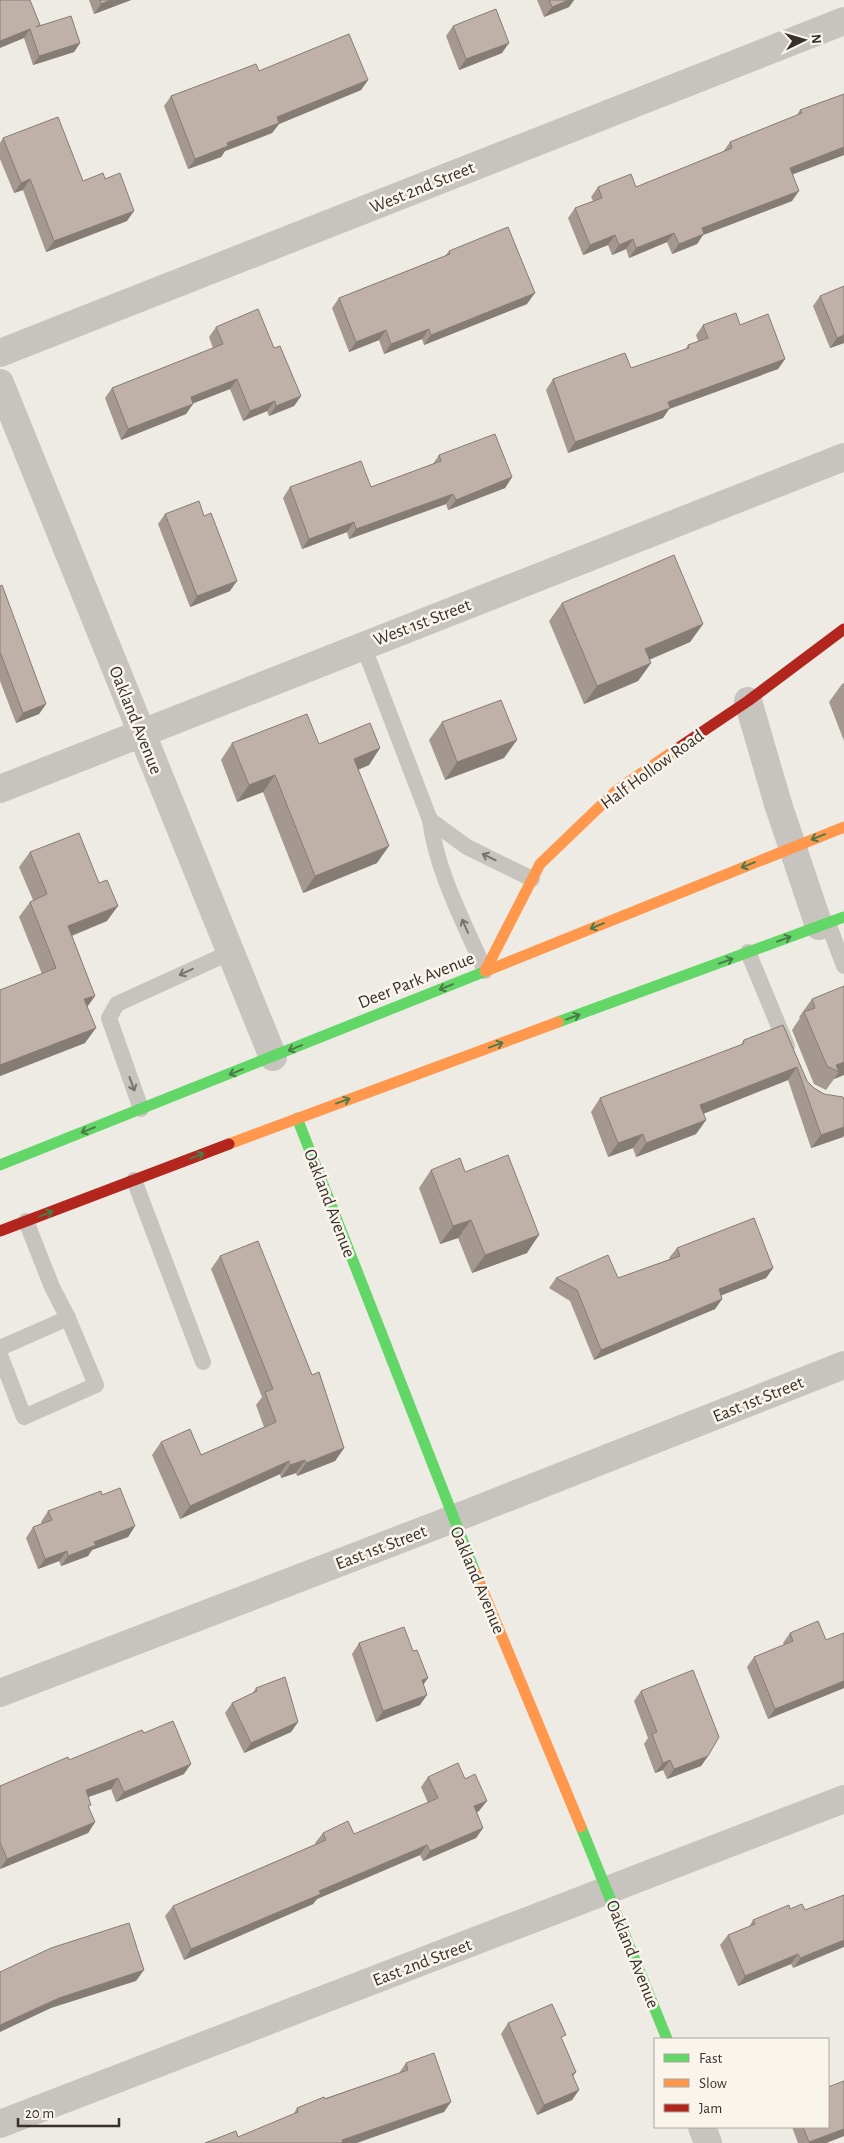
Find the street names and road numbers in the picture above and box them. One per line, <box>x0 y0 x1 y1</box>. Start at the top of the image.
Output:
street label: West 2nd Street <box>367 159 477 217</box>
street label: West 1st Street <box>371 596 474 650</box>
street label: Oakland Avenue <box>105 664 165 777</box>
street label: Half Hollow Road <box>598 727 707 813</box>
street label: Deer Park Avenue <box>356 949 477 1012</box>
street label: Oakland Avenue <box>300 1147 358 1260</box>
street label: East 1st Street <box>711 1374 806 1426</box>
street label: East 1st Street <box>333 1522 430 1574</box>
street label: Oakland Avenue <box>446 1524 508 1637</box>
street label: Oakland Avenue <box>602 1898 662 2011</box>
street label: East 2nd Street <box>371 1936 474 1990</box>

